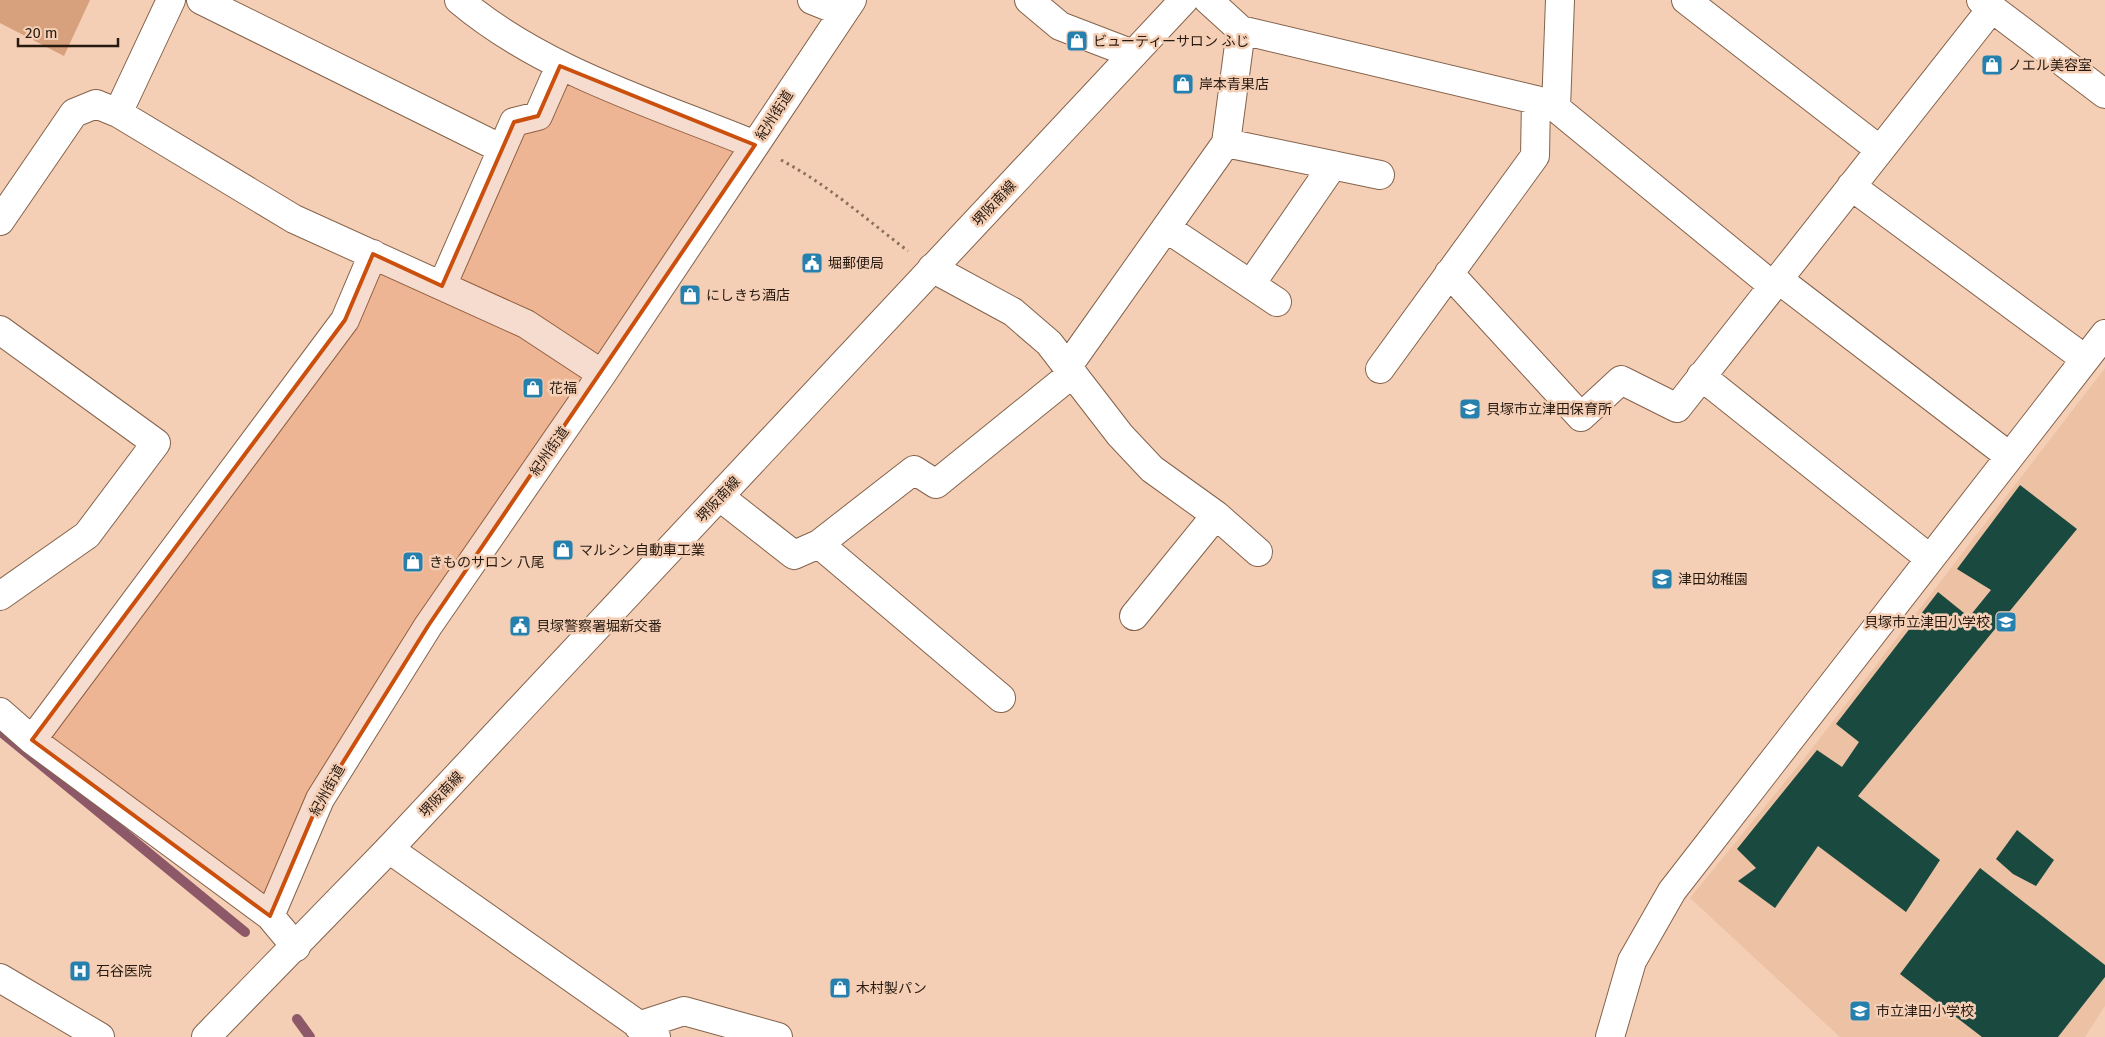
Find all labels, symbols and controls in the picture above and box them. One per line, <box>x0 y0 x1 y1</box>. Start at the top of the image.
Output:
scale bar <box>18 15 118 47</box>
text: 20 m <box>25 24 58 42</box>
shop icon: ビューティーサロン ふじ <box>1065 29 1089 53</box>
place label: ビューティーサロン ふじ <box>1093 33 1250 50</box>
shop icon: ノエル美容室 <box>1980 53 2004 77</box>
place label: ノエル美容室 <box>2008 57 2092 74</box>
shop icon: 岸本青果店 <box>1171 72 1195 96</box>
place label: 岸本青果店 <box>1199 76 1269 93</box>
street label: 紀州街道 <box>752 87 797 143</box>
street label: 堺阪南線 <box>969 177 1020 230</box>
public building icon: 堀郵便局 <box>800 251 824 275</box>
place label: 堀郵便局 <box>828 255 884 272</box>
shop icon: にしきち酒店 <box>678 283 702 307</box>
place label: にしきち酒店 <box>706 287 790 304</box>
shop icon: 花福 <box>521 376 545 400</box>
place label: 花福 <box>549 380 577 397</box>
school or university icon: 貝塚市立津田保育所 <box>1458 397 1482 421</box>
place label: 貝塚市立津田保育所 <box>1486 401 1612 418</box>
street label: 紀州街道 <box>526 423 572 479</box>
street label: 堺阪南線 <box>693 473 744 526</box>
shop icon: マルシン自動車工業 <box>551 538 575 562</box>
place label: マルシン自動車工業 <box>579 542 705 559</box>
shop icon: きものサロン 八尾 <box>401 550 425 574</box>
place label: きものサロン 八尾 <box>429 554 545 571</box>
school or university icon: 津田幼稚園 <box>1650 567 1674 591</box>
place label: 津田幼稚園 <box>1678 571 1748 588</box>
school or university icon: 貝塚市立津田小学校 <box>1994 610 2018 634</box>
public building icon: 貝塚警察署堀新交番 <box>508 614 532 638</box>
place label: 貝塚市立津田小学校 <box>1864 614 1990 631</box>
place label: 貝塚警察署堀新交番 <box>536 618 662 635</box>
street label: 紀州街道 <box>306 762 348 819</box>
street label: 堺阪南線 <box>416 768 467 821</box>
hospital icon: 石谷医院 <box>68 959 92 983</box>
place label: 石谷医院 <box>96 963 152 980</box>
shop icon: 木村製パン <box>828 976 852 1000</box>
place label: 木村製パン <box>856 980 927 997</box>
school or university icon: 市立津田小学校 <box>1848 999 1872 1023</box>
place label: 市立津田小学校 <box>1876 1003 1974 1020</box>

